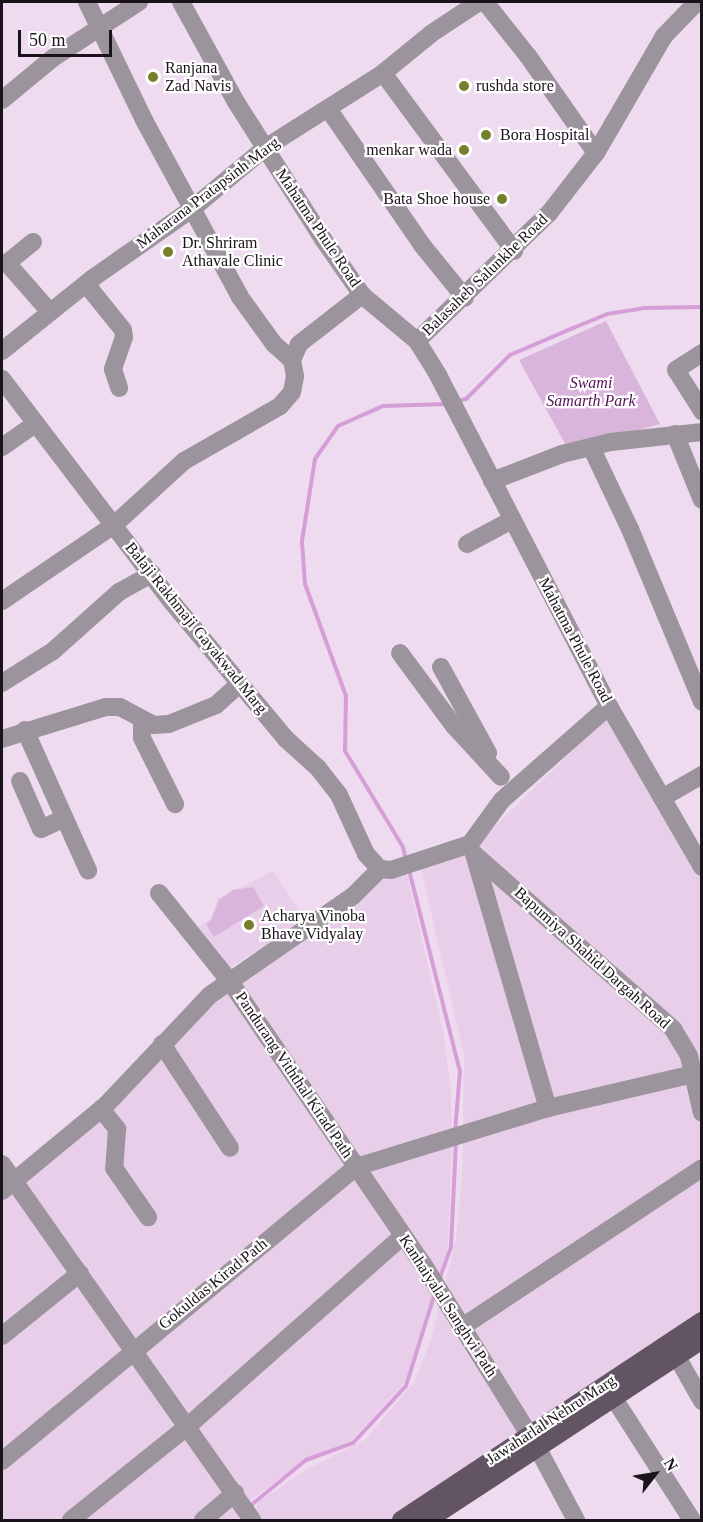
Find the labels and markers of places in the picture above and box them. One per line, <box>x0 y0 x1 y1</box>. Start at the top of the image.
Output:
place label: Ranjana Zad Navis <box>165 58 231 96</box>
marker: Ranjana Zad Navis <box>146 70 160 84</box>
place label: rushda store <box>476 76 554 96</box>
marker: rushda store <box>457 79 471 93</box>
place label: Bora Hospital <box>500 125 589 145</box>
marker: Bora Hospital <box>477 126 495 144</box>
place label: menkar wada <box>366 140 452 160</box>
marker: menkar wada <box>457 143 471 157</box>
place label: Bata Shoe house <box>383 189 490 209</box>
marker: Bata Shoe house <box>495 192 509 206</box>
place label: Dr. Shriram Athavale Clinic <box>182 233 283 271</box>
marker: Dr. Shriram Athavale Clinic <box>159 243 177 261</box>
place label: Acharya Vinoba Bhave Vidyalay <box>261 906 365 944</box>
marker: Acharya Vinoba Bhave Vidyalay <box>242 918 256 932</box>

